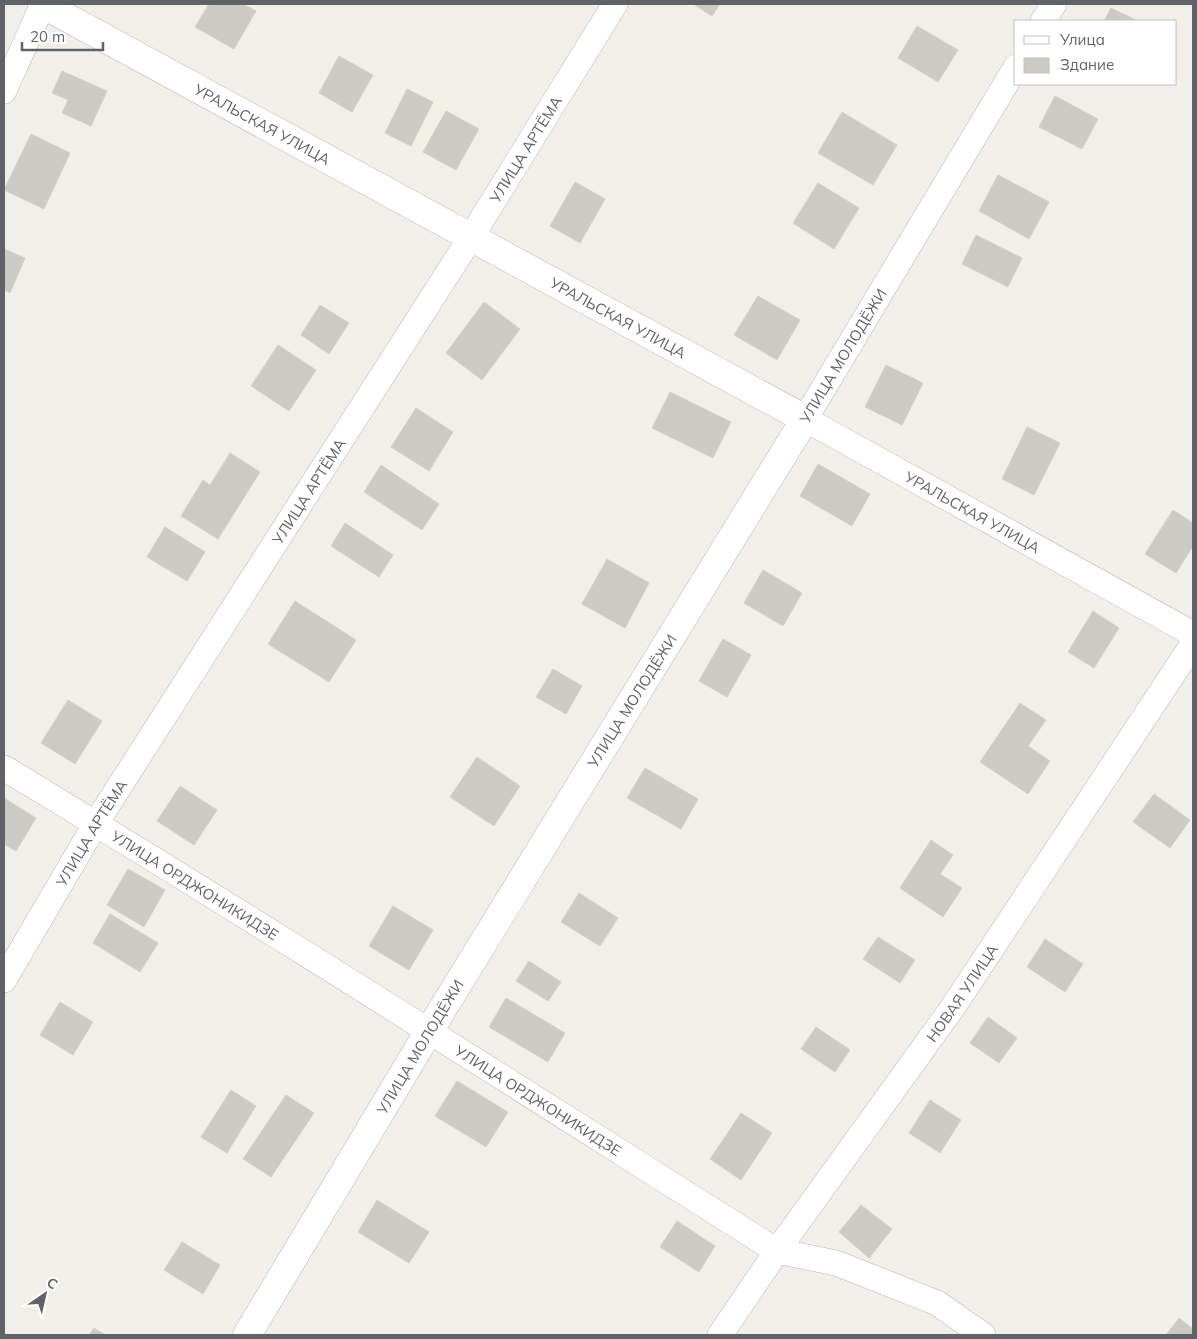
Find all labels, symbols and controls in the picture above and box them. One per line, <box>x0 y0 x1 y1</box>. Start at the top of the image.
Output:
scale bar <box>22 20 104 52</box>
legend <box>1014 20 1177 85</box>
text: 20 m <box>30 27 65 46</box>
text: Улица <box>1059 30 1105 49</box>
text: Здание <box>1060 55 1114 74</box>
street label: УРАЛЬСКАЯ УЛИЦА <box>190 79 334 169</box>
street label: УЛИЦА АРТЁМА <box>485 92 565 207</box>
street label: УРАЛЬСКАЯ УЛИЦА <box>546 272 690 362</box>
street label: УЛИЦА МОЛОДЁЖИ <box>795 285 891 428</box>
street label: УЛИЦА АРТЁМА <box>267 435 349 548</box>
street label: УРАЛЬСКАЯ УЛИЦА <box>901 466 1044 557</box>
street label: УЛИЦА МОЛОДЁЖИ <box>583 631 681 772</box>
street label: УЛИЦА АРТЁМА <box>51 776 131 891</box>
street label: УЛИЦА ОРДЖОНИКИДЗЕ <box>107 826 282 944</box>
street label: НОВАЯ УЛИЦА <box>922 940 1002 1045</box>
street label: УЛИЦА МОЛОДЁЖИ <box>372 976 468 1119</box>
street label: УЛИЦА ОРДЖОНИКИДЗЕ <box>451 1040 625 1160</box>
north arrow <box>20 1269 70 1319</box>
text: С <box>43 1273 61 1293</box>

